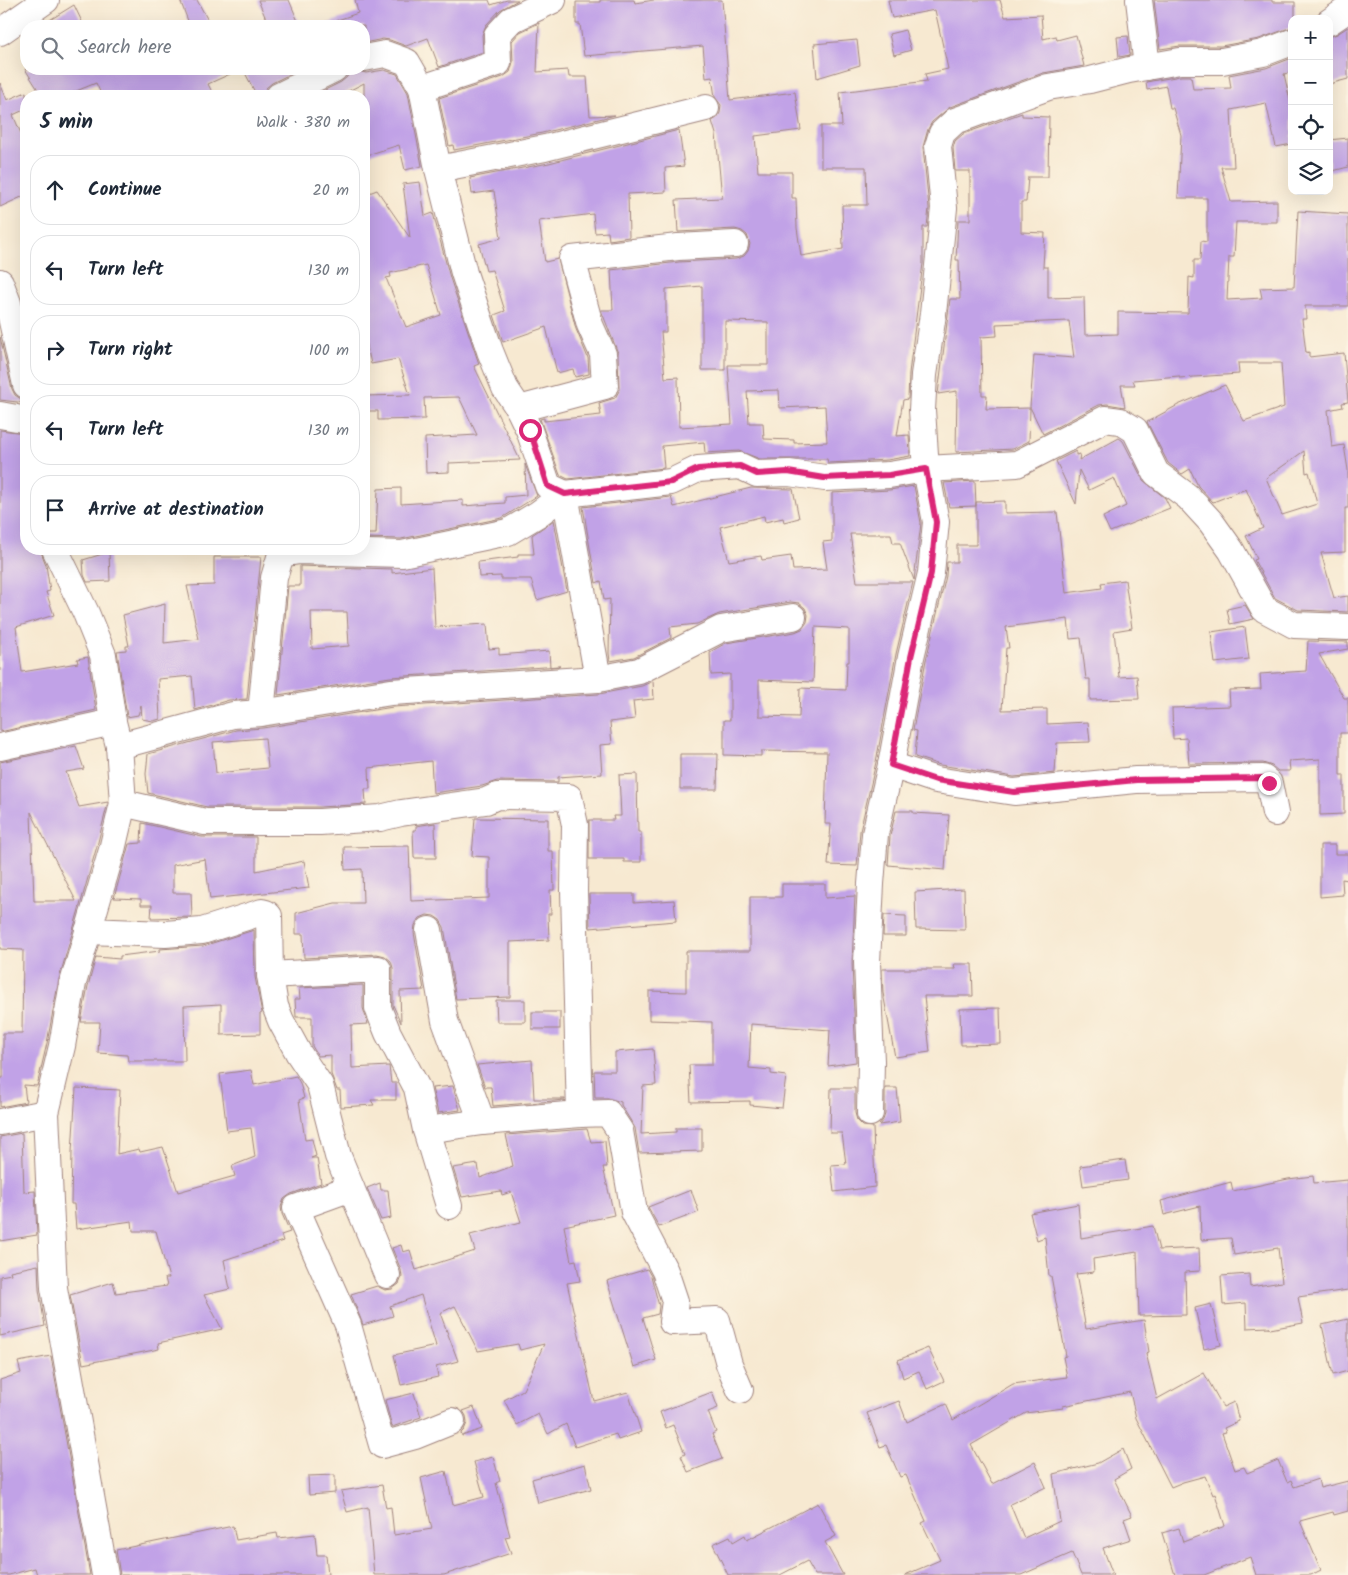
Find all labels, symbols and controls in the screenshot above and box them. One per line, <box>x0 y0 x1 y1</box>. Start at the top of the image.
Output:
map controls <box>1288 15 1333 195</box>
button: + <box>1288 15 1333 60</box>
search box <box>20 20 370 75</box>
text: Search here <box>78 33 172 63</box>
icon: search <box>38 34 66 62</box>
button: − <box>1288 60 1333 105</box>
button: locate <box>1288 105 1333 150</box>
text: 5 min <box>40 106 93 139</box>
text: Walk · 380 m <box>256 110 350 135</box>
button: layers <box>1288 150 1333 195</box>
text: Continue <box>88 175 161 205</box>
icon: ahead <box>41 176 69 204</box>
text: 20 m <box>313 178 349 203</box>
text: Turn left <box>88 255 163 285</box>
icon: left <box>41 256 69 284</box>
text: 130 m <box>308 258 349 283</box>
text: Turn right <box>88 335 173 365</box>
icon: right <box>41 336 69 364</box>
text: 100 m <box>309 338 349 363</box>
text: Turn left <box>88 415 163 445</box>
icon: left <box>41 416 69 444</box>
text: 130 m <box>308 418 349 443</box>
route start <box>519 419 542 442</box>
text: Arrive at destination <box>88 495 264 525</box>
icon: arrive <box>41 496 69 524</box>
route end <box>1258 772 1281 795</box>

